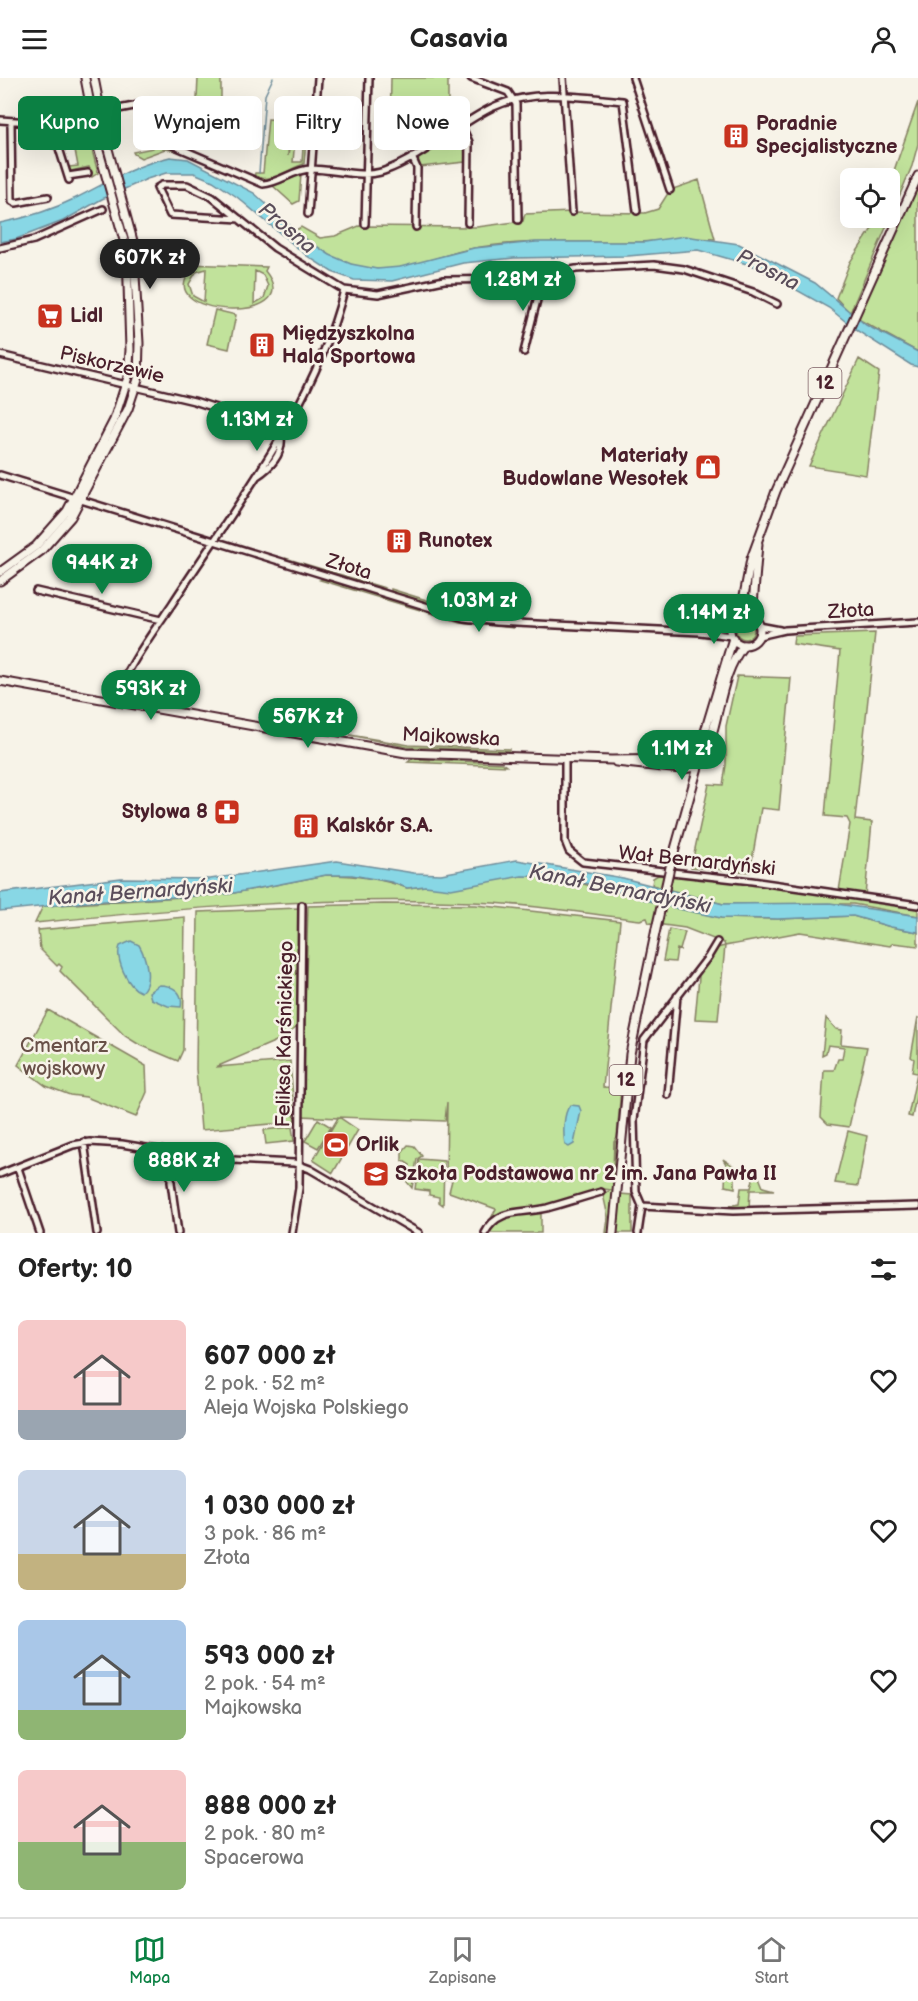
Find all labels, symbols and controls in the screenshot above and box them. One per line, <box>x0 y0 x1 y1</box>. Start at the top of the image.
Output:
icon: menu <box>18 23 51 56</box>
text: Casavia <box>410 23 508 55</box>
icon: person <box>867 23 900 56</box>
chip: Kupno <box>18 96 121 150</box>
chip: Wynajem <box>133 96 262 150</box>
chip: Filtry <box>274 96 362 150</box>
chip: Nowe <box>374 96 470 150</box>
place label: Poradnie Specjalistyczne <box>756 112 898 159</box>
building icon: Poradnie Specjalistyczne <box>721 121 751 151</box>
map controls <box>840 168 900 228</box>
button: locate <box>840 168 900 228</box>
water label: Prosna <box>253 197 321 259</box>
pin: 607K zł <box>95 239 205 290</box>
water label: Prosna <box>732 244 804 296</box>
text: 607K zł <box>114 246 186 270</box>
pin: 1.28M zł <box>461 261 585 312</box>
text: 1.28M zł <box>485 268 561 292</box>
supermarket icon: Lidl <box>35 301 65 331</box>
place label: Lidl <box>70 304 103 328</box>
place label: Międzyszkolna Hala Sportowa <box>282 322 416 369</box>
building icon: Międzyszkolna Hala Sportowa <box>247 330 277 360</box>
street label: Piskorzewie <box>57 341 167 389</box>
road number: 12 <box>808 368 842 398</box>
pin: 1.13M zł <box>195 401 319 452</box>
text: 1.13M zł <box>220 408 294 432</box>
place label: Materiały Budowlane Wesołek <box>502 444 689 491</box>
shop icon: Materiały Budowlane Wesołek <box>693 452 723 482</box>
building icon: Runotex <box>384 526 414 556</box>
place label: Runotex <box>418 529 492 553</box>
pin: 944K zł <box>47 544 157 595</box>
street label: Złota <box>322 548 375 585</box>
text: 944K zł <box>66 551 138 575</box>
pin: 1.03M zł <box>417 582 541 633</box>
text: 1.03M zł <box>440 589 518 613</box>
pin: 1.14M zł <box>652 594 776 645</box>
street label: Złota <box>826 598 875 624</box>
text: 1.14M zł <box>677 601 751 625</box>
pin: 593K zł <box>96 670 206 721</box>
text: 593K zł <box>115 677 187 701</box>
pin: 567K zł <box>253 698 363 749</box>
text: 567K zł <box>272 705 344 729</box>
street label: Majkowska <box>401 722 501 752</box>
pin: 1.1M zł <box>627 730 737 781</box>
text: 1.1M zł <box>651 737 713 761</box>
pharmacy icon: Stylowa 8 <box>212 797 242 827</box>
place label: Stylowa 8 <box>122 800 208 824</box>
building icon: Kalskór S.A. <box>291 811 321 841</box>
place label: Kalskór S.A. <box>326 814 433 838</box>
street label: Wał Bernardyński <box>617 841 777 881</box>
water label: Kanał Bernardyński <box>527 859 715 919</box>
water label: Kanał Bernardyński <box>47 873 235 911</box>
street label: Feliksa Karśnickiego <box>271 940 299 1128</box>
park label: Cmentarz wojskowy <box>20 1034 108 1081</box>
road number: 12 <box>610 1065 642 1095</box>
sports icon: Orlik <box>321 1130 351 1160</box>
place label: Orlik <box>356 1133 400 1157</box>
pin: 888K zł <box>129 1142 239 1193</box>
text: 888K zł <box>148 1149 220 1173</box>
school or university icon: Szkoła Podstawowa nr 2 im. Jana Pawła II <box>361 1159 391 1189</box>
place label: Szkoła Podstawowa nr 2 im. Jana Pawła II <box>395 1162 777 1186</box>
icon: filters <box>867 1253 900 1286</box>
text: Oferty: 10 <box>18 1254 133 1285</box>
text: 607 000 zł <box>204 1341 336 1372</box>
icon: home <box>66 1344 138 1416</box>
icon: heart <box>867 1364 900 1397</box>
text: 2 pok. · 52 m² <box>204 1372 325 1396</box>
text: Aleja Wojska Polskiego <box>204 1396 409 1420</box>
text: 1 030 000 zł <box>204 1491 355 1522</box>
icon: home <box>66 1494 138 1566</box>
icon: heart <box>867 1514 900 1547</box>
text: 3 pok. · 86 m² <box>204 1522 326 1546</box>
text: Złota <box>204 1546 250 1570</box>
text: 593 000 zł <box>204 1641 335 1672</box>
icon: home <box>66 1644 138 1716</box>
icon: heart <box>867 1664 900 1697</box>
text: 2 pok. · 54 m² <box>204 1672 326 1696</box>
text: Majkowska <box>204 1696 302 1720</box>
text: 888 000 zł <box>204 1791 336 1822</box>
icon: home <box>66 1794 138 1866</box>
icon: heart <box>867 1814 900 1847</box>
text: 2 pok. · 80 m² <box>204 1822 325 1846</box>
text: Spacerowa <box>204 1846 304 1870</box>
tab: Mapa <box>129 1933 170 1988</box>
tab: Zapisane <box>429 1933 496 1988</box>
tab: Start <box>755 1933 789 1988</box>

